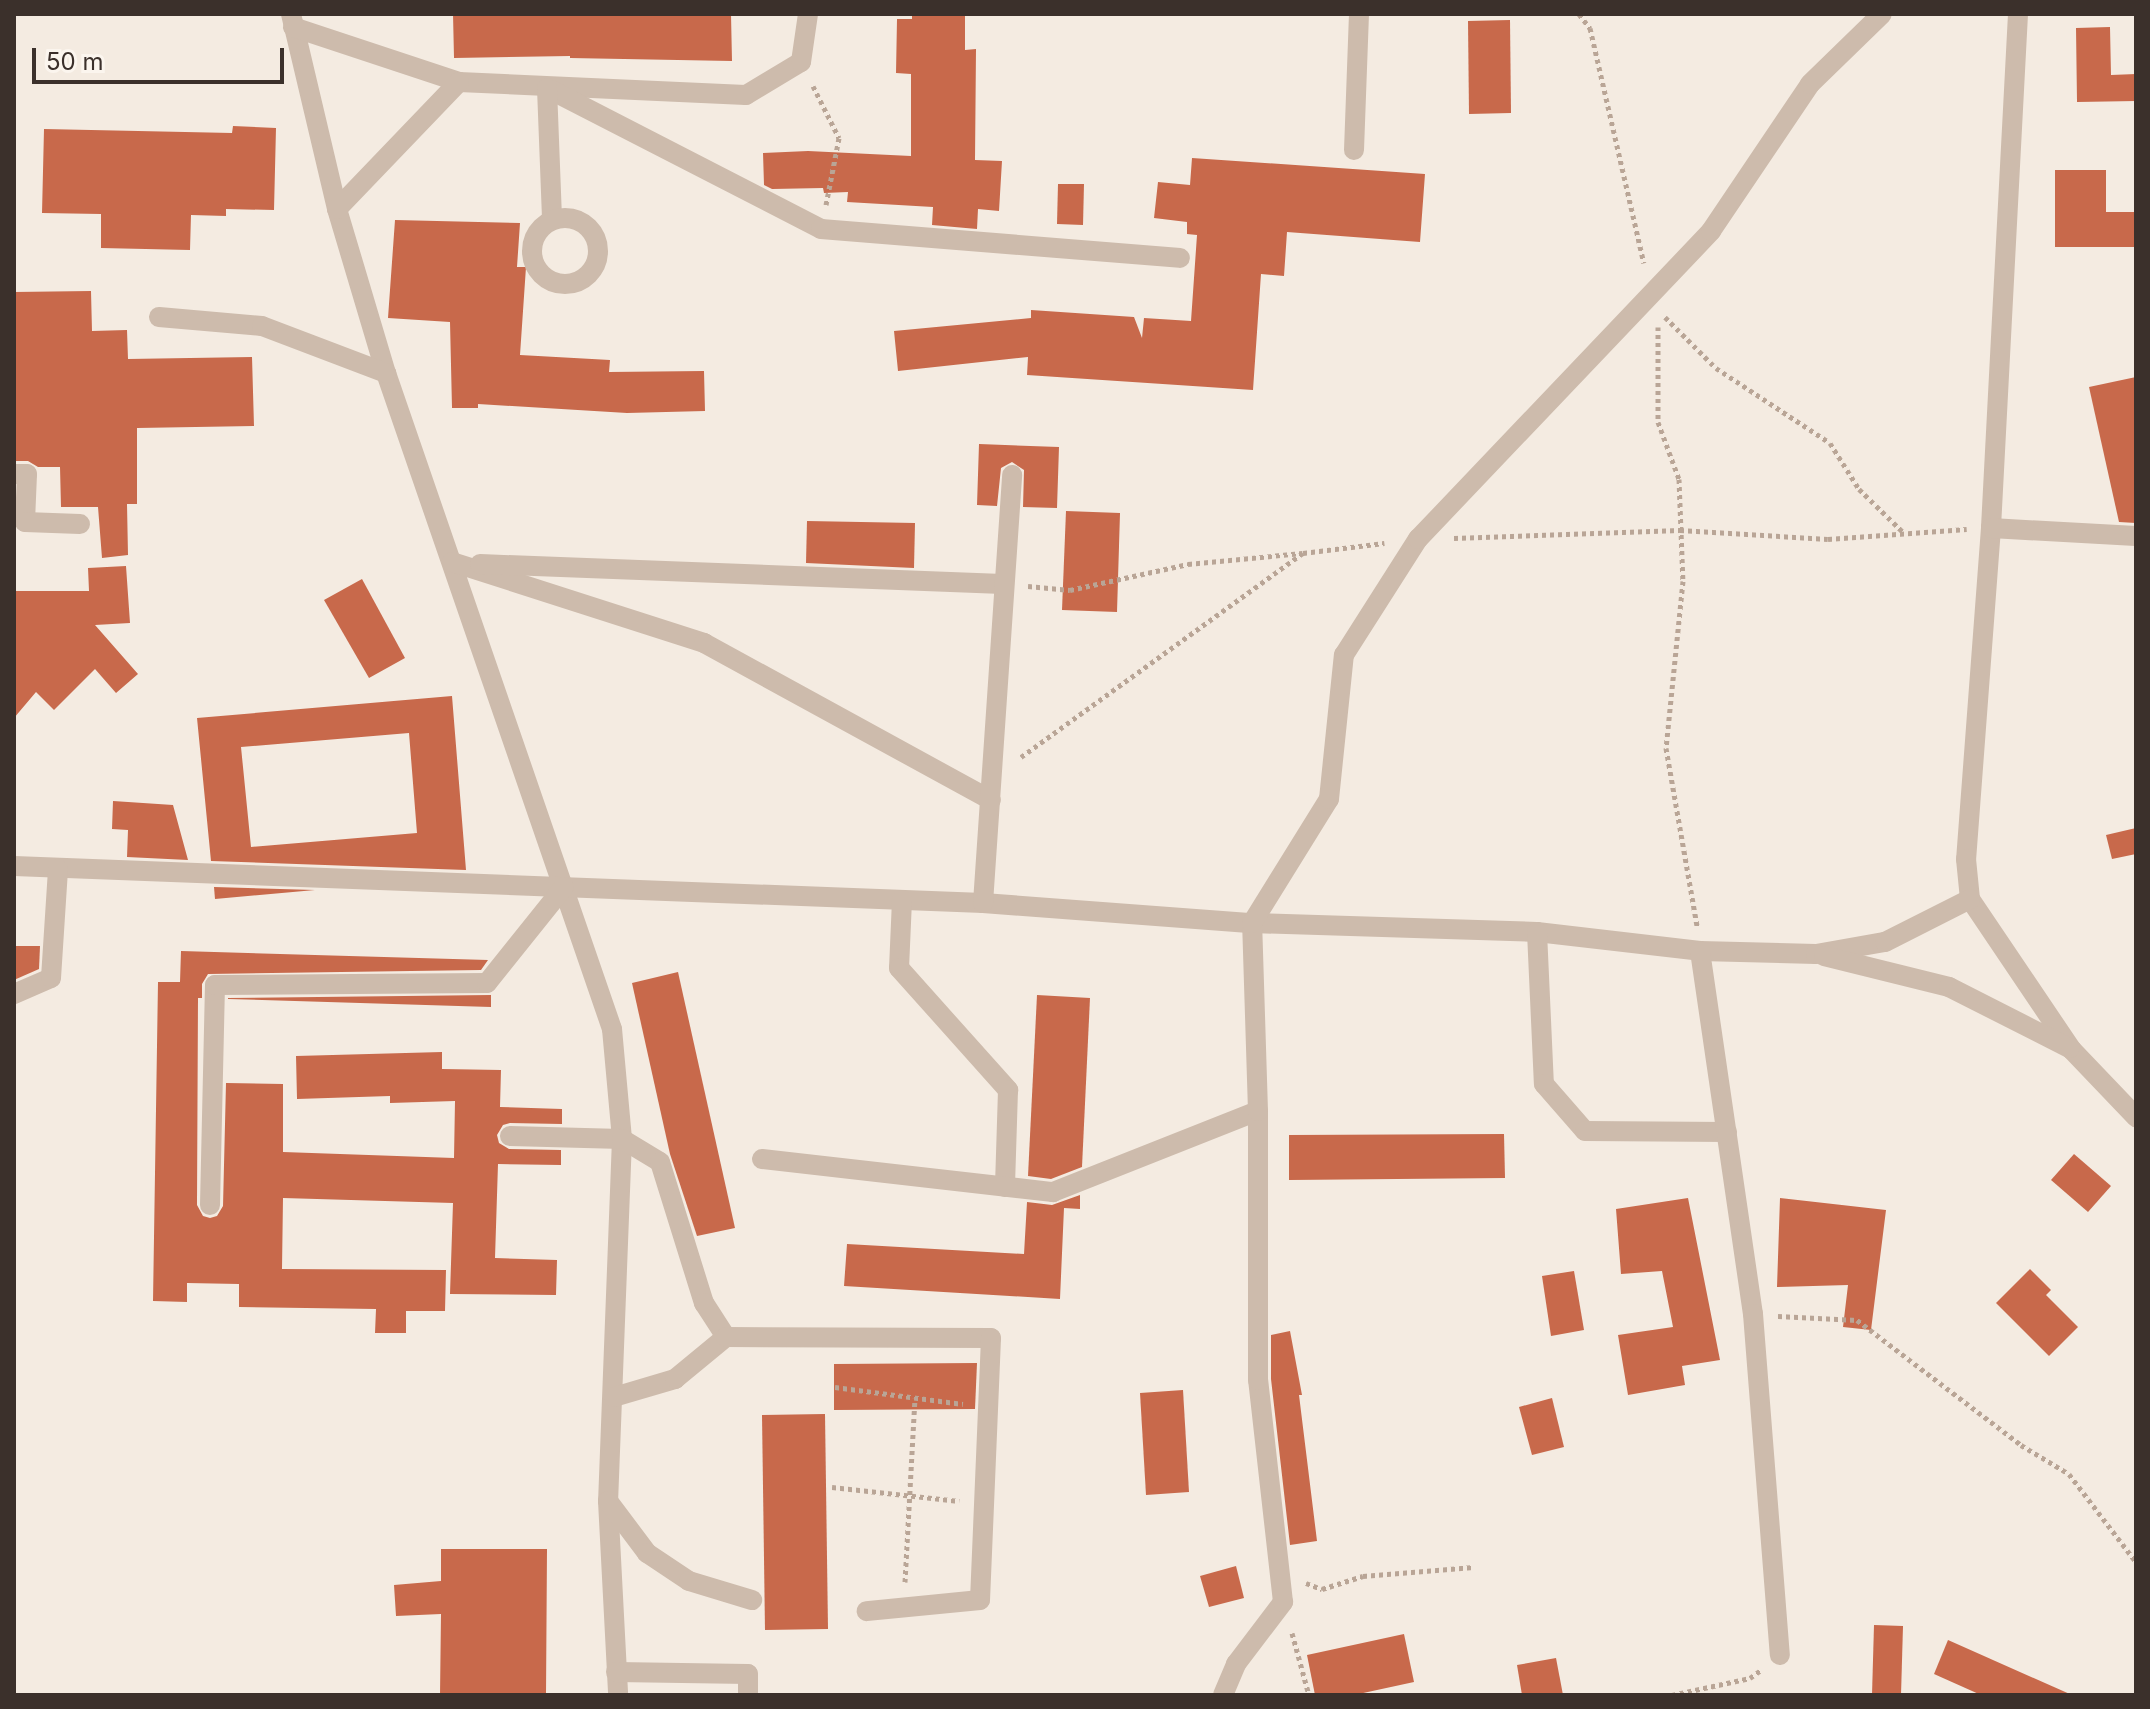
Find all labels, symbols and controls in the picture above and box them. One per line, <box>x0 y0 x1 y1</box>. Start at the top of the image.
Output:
scale bar <box>36 32 288 82</box>
text: 50 m <box>46 47 104 76</box>

